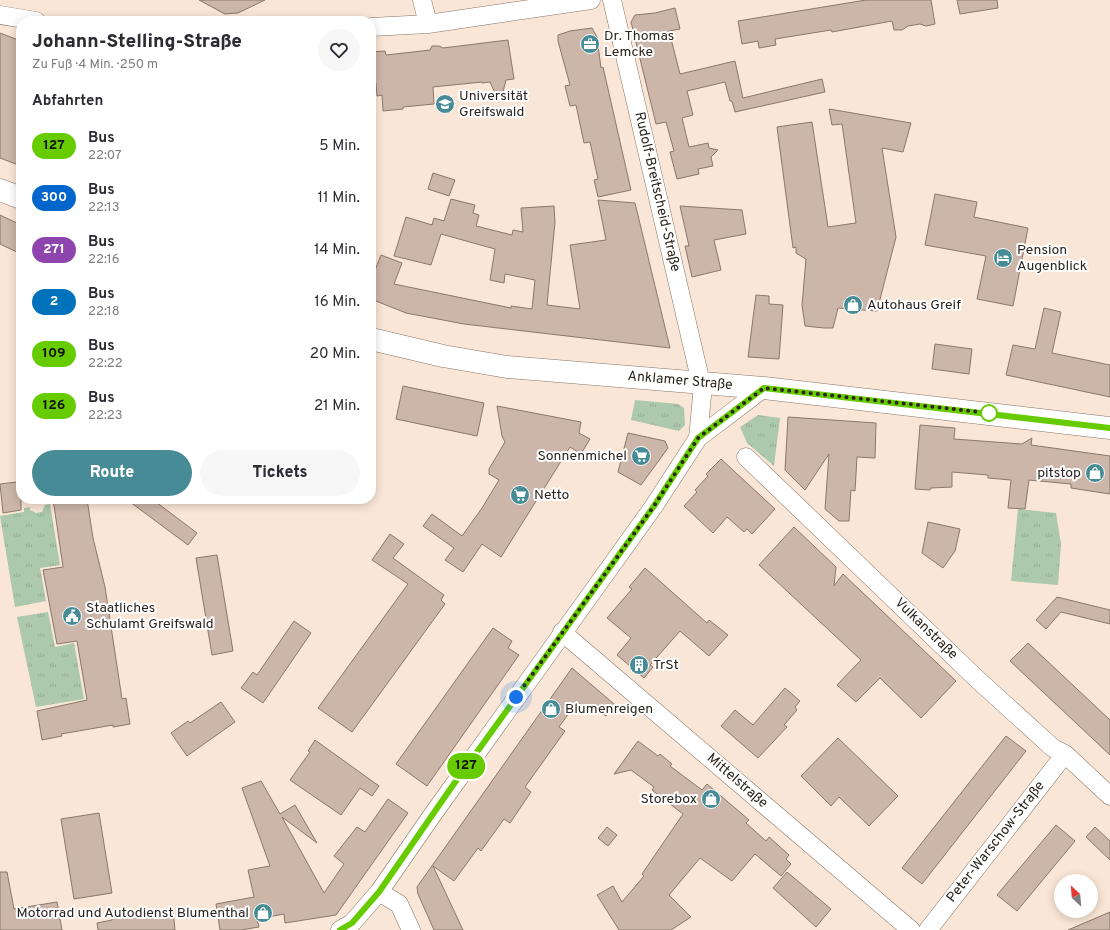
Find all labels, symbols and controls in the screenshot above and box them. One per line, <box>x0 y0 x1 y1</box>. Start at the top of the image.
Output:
place label: Dr. Thomas Lemcke <box>604 28 674 61</box>
button: heart <box>318 29 360 71</box>
text: Johann-Stelling-Straße <box>32 30 242 54</box>
office icon: Dr. Thomas Lemcke <box>579 33 601 55</box>
text: Zu Fuß · 4 Min. · 250 m <box>32 57 158 73</box>
place label: Universität Greifswald <box>459 88 528 121</box>
text: Abfahrten <box>32 92 103 111</box>
school or university icon: Universität Greifswald <box>434 93 456 115</box>
street label: Rudolf-Breitscheid-Straße <box>630 110 684 274</box>
text: Bus <box>88 129 115 148</box>
text: 127 <box>43 137 65 154</box>
text: 5 Min. <box>319 137 360 156</box>
text: 22:07 <box>88 148 122 164</box>
text: Bus <box>88 181 115 200</box>
text: 300 <box>41 189 67 206</box>
text: 11 Min. <box>317 189 360 208</box>
text: 22:13 <box>88 200 120 216</box>
text: Bus <box>88 233 115 252</box>
text: 271 <box>43 241 65 258</box>
text: 14 Min. <box>314 241 360 260</box>
place label: Pension Augenblick <box>1017 242 1087 275</box>
hotel icon: Pension Augenblick <box>992 247 1014 269</box>
text: 22:16 <box>88 252 119 268</box>
text: Bus <box>88 285 115 304</box>
text: 2 <box>50 293 58 310</box>
text: 16 Min. <box>314 293 360 312</box>
shop icon: Autohaus Greif <box>842 294 864 316</box>
place label: Autohaus Greif <box>867 297 961 314</box>
text: 22:18 <box>88 304 120 320</box>
text: Bus <box>88 337 115 356</box>
text: 109 <box>42 345 66 362</box>
text: 20 Min. <box>310 345 360 364</box>
text: 22:22 <box>88 356 123 372</box>
street label: Anklamer Straße <box>627 368 733 394</box>
text: Bus <box>88 389 115 408</box>
text: 126 <box>43 397 65 414</box>
text: 21 Min. <box>314 397 360 416</box>
unlabelled marker <box>980 404 998 422</box>
text: 22:23 <box>88 408 123 424</box>
supermarket icon: Sonnenmichel <box>630 445 652 467</box>
place label: Sonnenmichel <box>538 448 627 465</box>
button: Route <box>32 450 192 496</box>
button: Tickets <box>200 450 360 496</box>
shop icon: pitstop <box>1084 462 1106 484</box>
place label: pitstop <box>1037 465 1081 482</box>
supermarket icon: Netto <box>509 484 531 506</box>
place label: Netto <box>534 487 570 504</box>
street label: Vulkanstraße <box>891 595 961 663</box>
place label: Staatliches Schulamt Greifswald <box>86 600 214 633</box>
public building icon: Staatliches Schulamt Greifswald <box>61 605 83 627</box>
building icon: TrSt <box>628 654 650 676</box>
place label: TrSt <box>653 657 679 674</box>
your location <box>506 687 526 707</box>
shop icon: Blumenreigen <box>540 698 562 720</box>
place label: Blumenreigen <box>565 701 653 718</box>
street label: Mittelstraße <box>703 750 771 812</box>
line badge: 127 <box>443 753 489 779</box>
text: 127 <box>455 757 477 774</box>
street label: Peter-Warschow-Straße <box>943 778 1049 906</box>
shop icon: Storebox <box>700 788 722 810</box>
place label: Storebox <box>640 791 697 808</box>
north arrow <box>1054 874 1098 918</box>
map controls <box>1054 874 1098 918</box>
shop icon: Motorrad und Autodienst Blumenthal <box>252 902 274 924</box>
place label: Motorrad und Autodienst Blumenthal <box>16 905 249 922</box>

